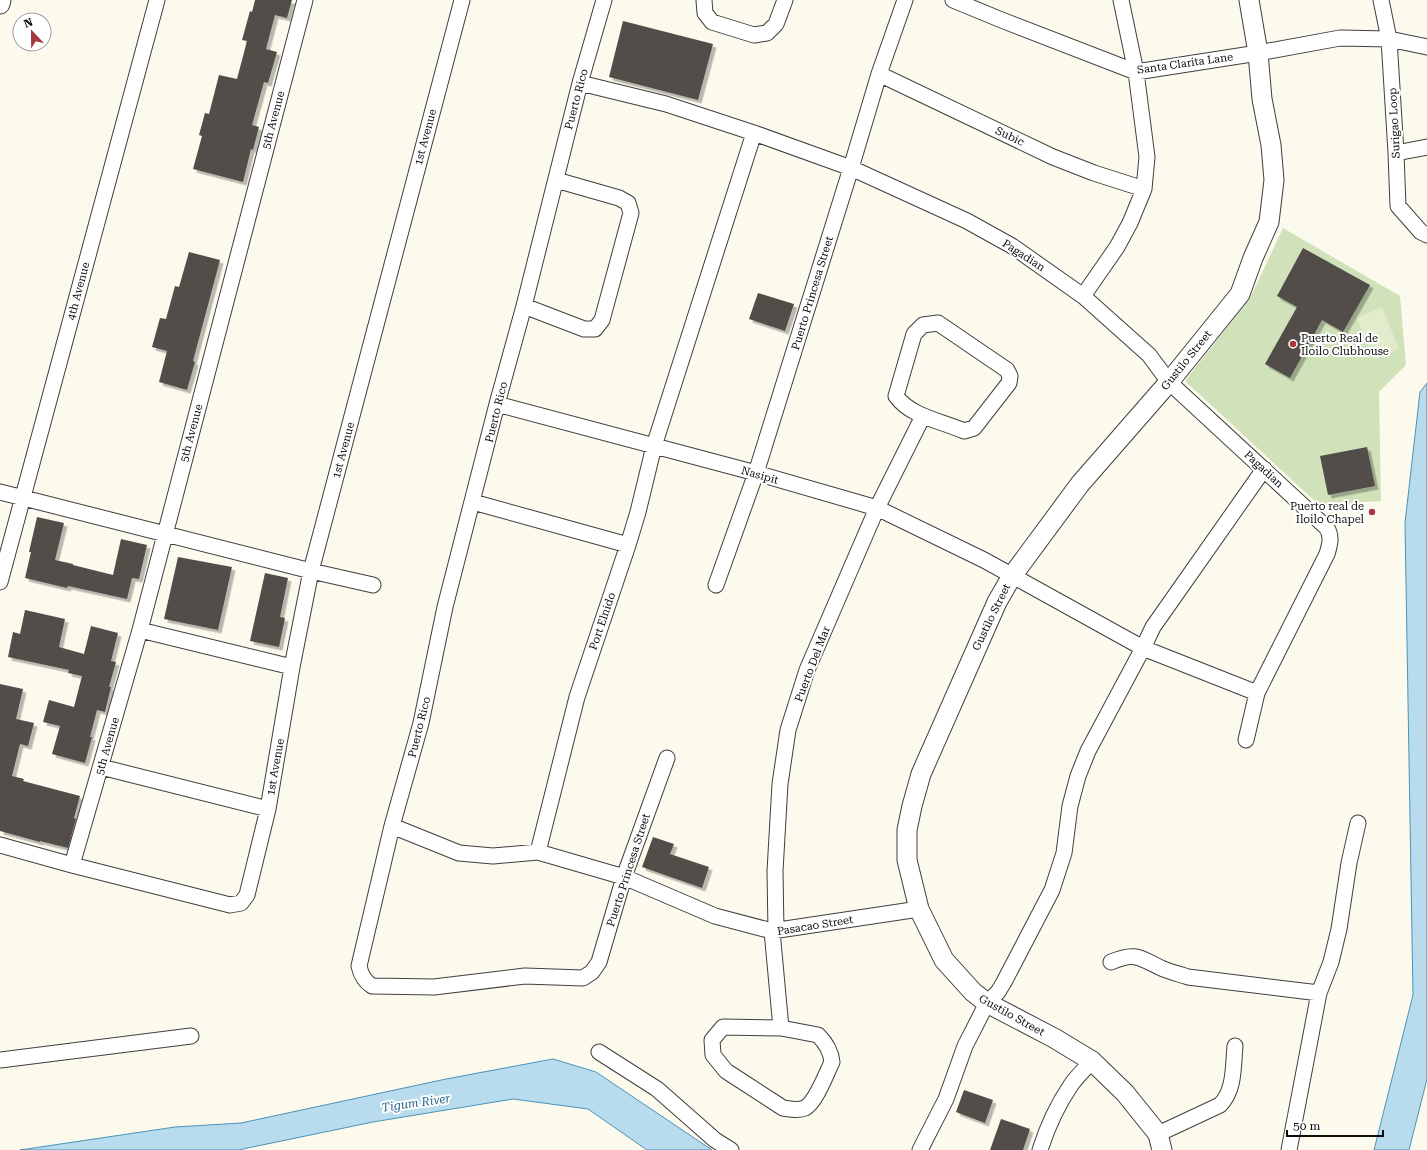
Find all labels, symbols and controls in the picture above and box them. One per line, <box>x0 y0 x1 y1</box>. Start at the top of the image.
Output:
north arrow <box>12 12 52 52</box>
text: N <box>22 15 35 31</box>
street label: Santa Clarita Lane <box>1136 50 1234 77</box>
street label: Puerto Rico <box>562 67 591 131</box>
street label: Surigao Loop <box>1386 87 1403 159</box>
street label: 5th Avenue <box>259 90 287 151</box>
street label: 1st Avenue <box>412 108 439 167</box>
street label: Subic <box>993 124 1026 149</box>
street label: Puerto Princesa Street <box>789 235 836 352</box>
street label: Pagadian <box>1000 237 1048 274</box>
street label: 4th Avenue <box>64 261 92 322</box>
street label: Gustilo Street <box>1158 328 1214 393</box>
place label: Puerto Real de Iloilo Clubhouse <box>1301 332 1389 358</box>
marker: Puerto Real de Iloilo Clubhouse <box>1288 339 1298 349</box>
street label: Puerto Rico <box>483 380 510 444</box>
street label: 5th Avenue <box>177 403 205 464</box>
street label: 1st Avenue <box>330 421 357 480</box>
street label: Pagadian <box>1242 448 1286 491</box>
street label: Nasipit <box>740 464 780 487</box>
place label: Puerto real de Iloilo Chapel <box>1290 500 1365 526</box>
marker: Puerto real de Iloilo Chapel <box>1367 507 1377 517</box>
street label: Gustilo Street <box>970 582 1013 653</box>
street label: Port Elnido <box>587 590 618 652</box>
street label: Puerto Del Mar <box>792 624 833 704</box>
street label: Puerto Rico <box>406 695 433 759</box>
street label: 5th Avenue <box>93 716 122 777</box>
street label: 1st Avenue <box>264 738 287 797</box>
street label: Puerto Princesa Street <box>604 812 653 928</box>
street label: Pasacao Street <box>776 913 854 938</box>
street label: Gustilo Street <box>977 992 1047 1039</box>
water label: Tigum River <box>381 1091 451 1115</box>
scale bar <box>1287 1112 1383 1138</box>
text: 50 m <box>1293 1119 1320 1133</box>

